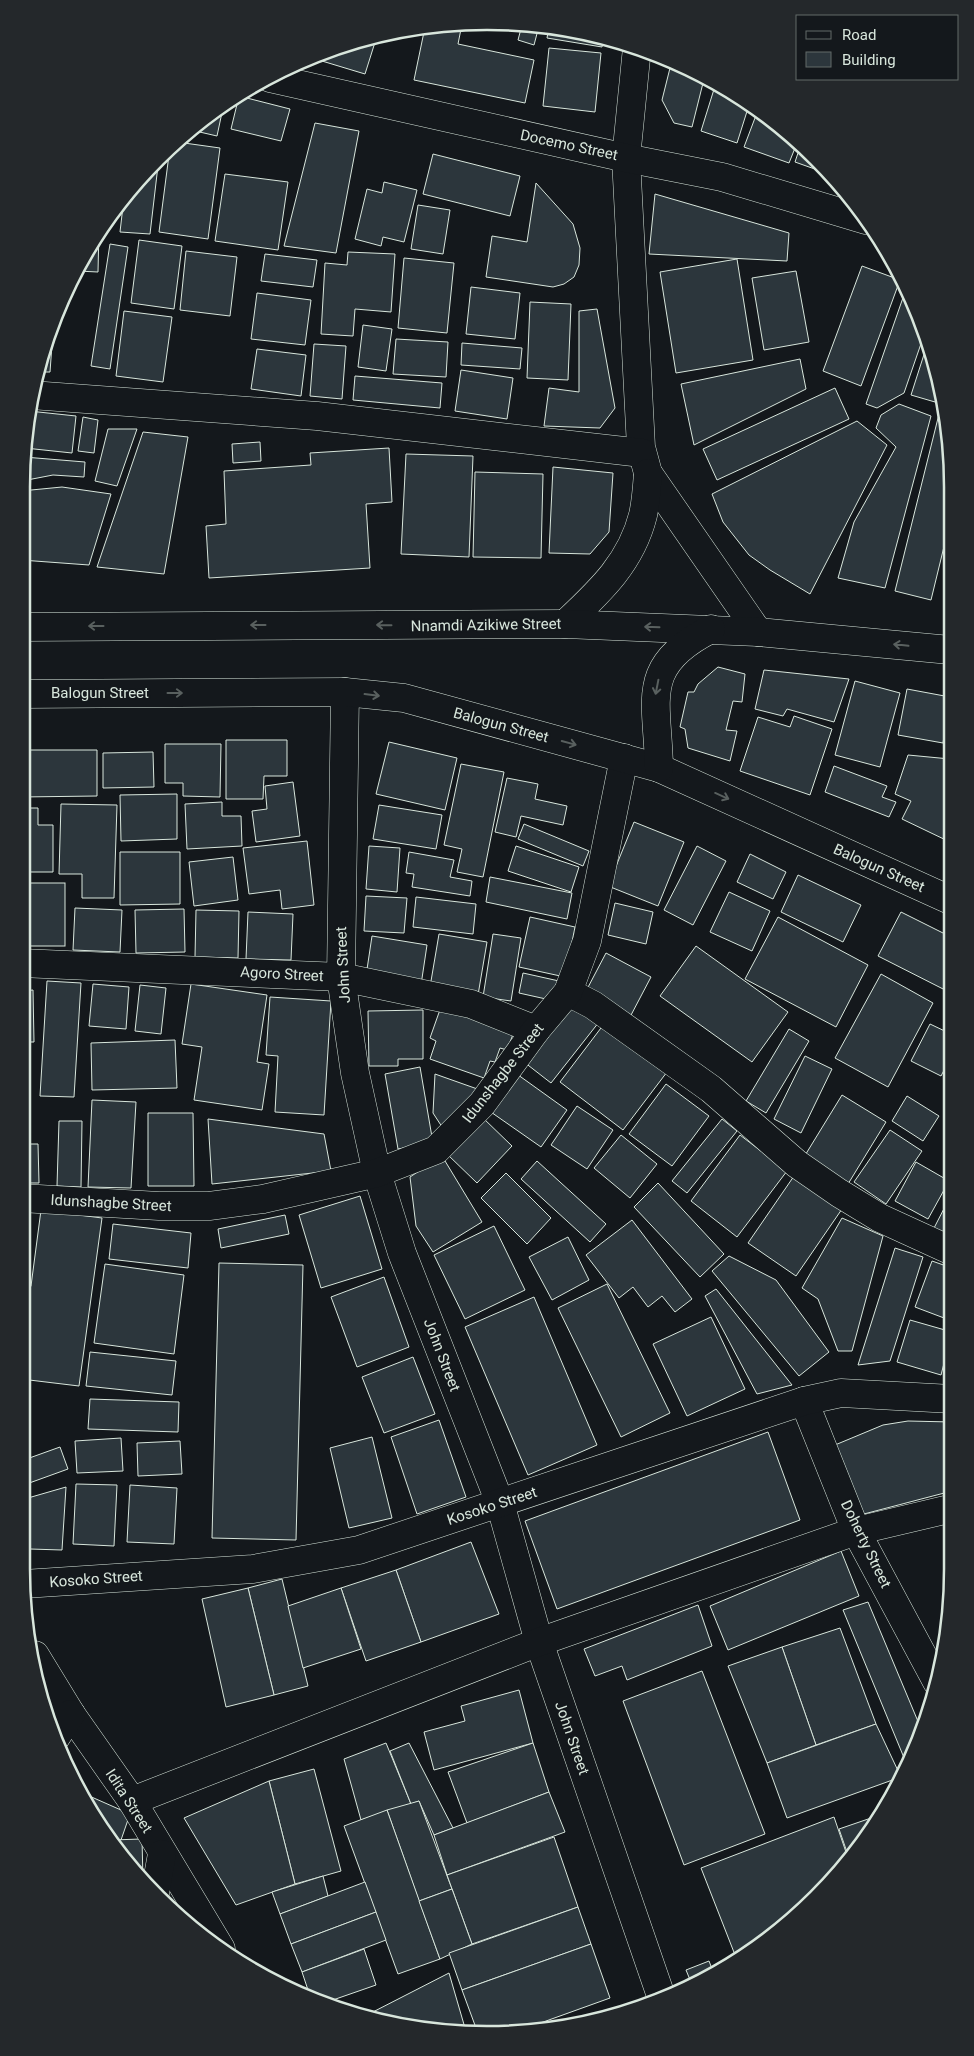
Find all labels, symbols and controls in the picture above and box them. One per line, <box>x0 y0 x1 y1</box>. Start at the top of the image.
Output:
legend <box>796 15 959 80</box>
text: Road <box>842 26 876 44</box>
text: Building <box>842 51 896 69</box>
street label: Docemo Street <box>519 126 619 164</box>
street label: Nnamdi Azikiwe Street <box>410 615 562 635</box>
one-way arrow <box>251 620 267 630</box>
one-way arrow <box>377 620 393 630</box>
one-way arrow <box>88 621 104 631</box>
one-way arrow <box>644 622 660 631</box>
one-way arrow <box>893 641 909 650</box>
one-way arrow <box>652 679 661 695</box>
street label: Balogun Street <box>51 684 149 702</box>
one-way arrow <box>166 688 183 698</box>
one-way arrow <box>364 690 380 700</box>
street label: Balogun Street <box>451 704 551 746</box>
one-way arrow <box>561 739 577 748</box>
one-way arrow <box>714 792 729 802</box>
street label: Balogun Street <box>831 840 927 896</box>
street label: John Street <box>332 926 354 1004</box>
street label: Agoro Street <box>240 963 324 985</box>
street label: Idunshagbe Street <box>459 1020 548 1126</box>
street label: Idunshagbe Street <box>50 1191 172 1215</box>
street label: John Street <box>420 1316 464 1394</box>
street label: Kosoko Street <box>445 1483 539 1529</box>
street label: Doherty Street <box>837 1497 895 1591</box>
street label: Kosoko Street <box>49 1567 143 1591</box>
street label: John Street <box>551 1699 593 1777</box>
street label: Idita Street <box>102 1766 156 1836</box>

